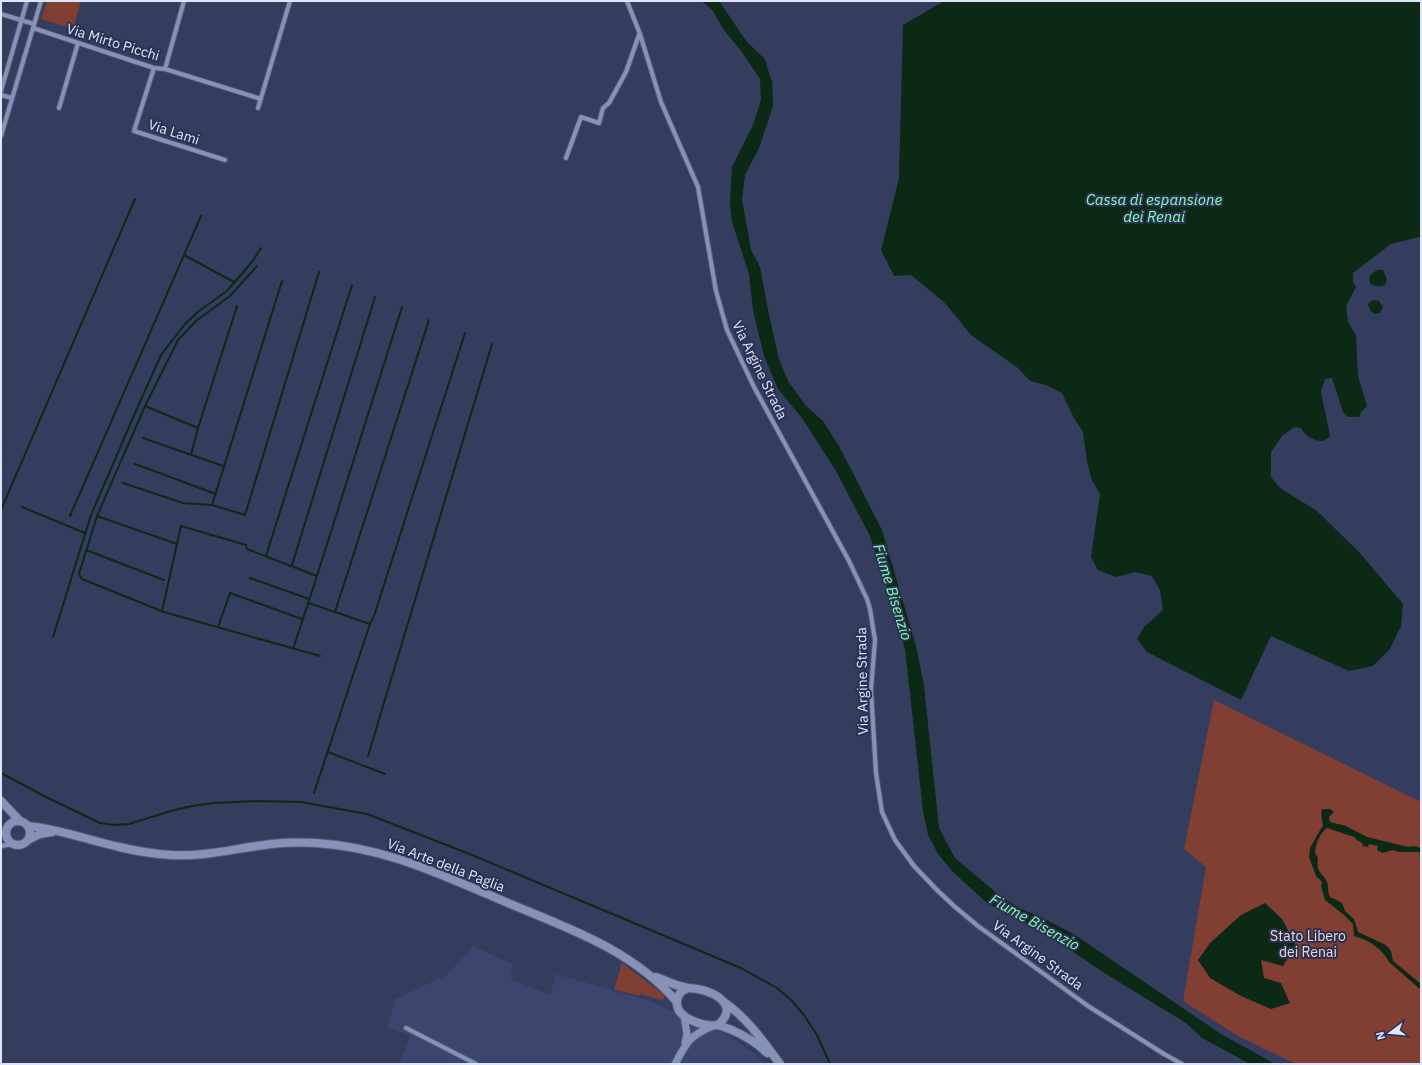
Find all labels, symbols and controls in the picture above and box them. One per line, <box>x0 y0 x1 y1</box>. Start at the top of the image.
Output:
street label: Via Mirto Picchi <box>64 19 162 65</box>
street label: Via Lami <box>146 115 202 149</box>
water label: Cassa di espansione dei Renai <box>1086 190 1222 226</box>
street label: Via Argine Strada <box>728 318 792 423</box>
water label: Fiume Bisenzio <box>869 541 917 643</box>
street label: Via Argine Strada <box>852 627 872 735</box>
street label: Via Arte della Paglia <box>384 834 508 896</box>
water label: Fiume Bisenzio <box>987 889 1083 955</box>
street label: Via Argine Strada <box>989 916 1087 994</box>
park label: Stato Libero dei Renai <box>1270 927 1346 961</box>
north arrow <box>1370 1013 1410 1053</box>
text: N <box>1373 1030 1388 1042</box>

